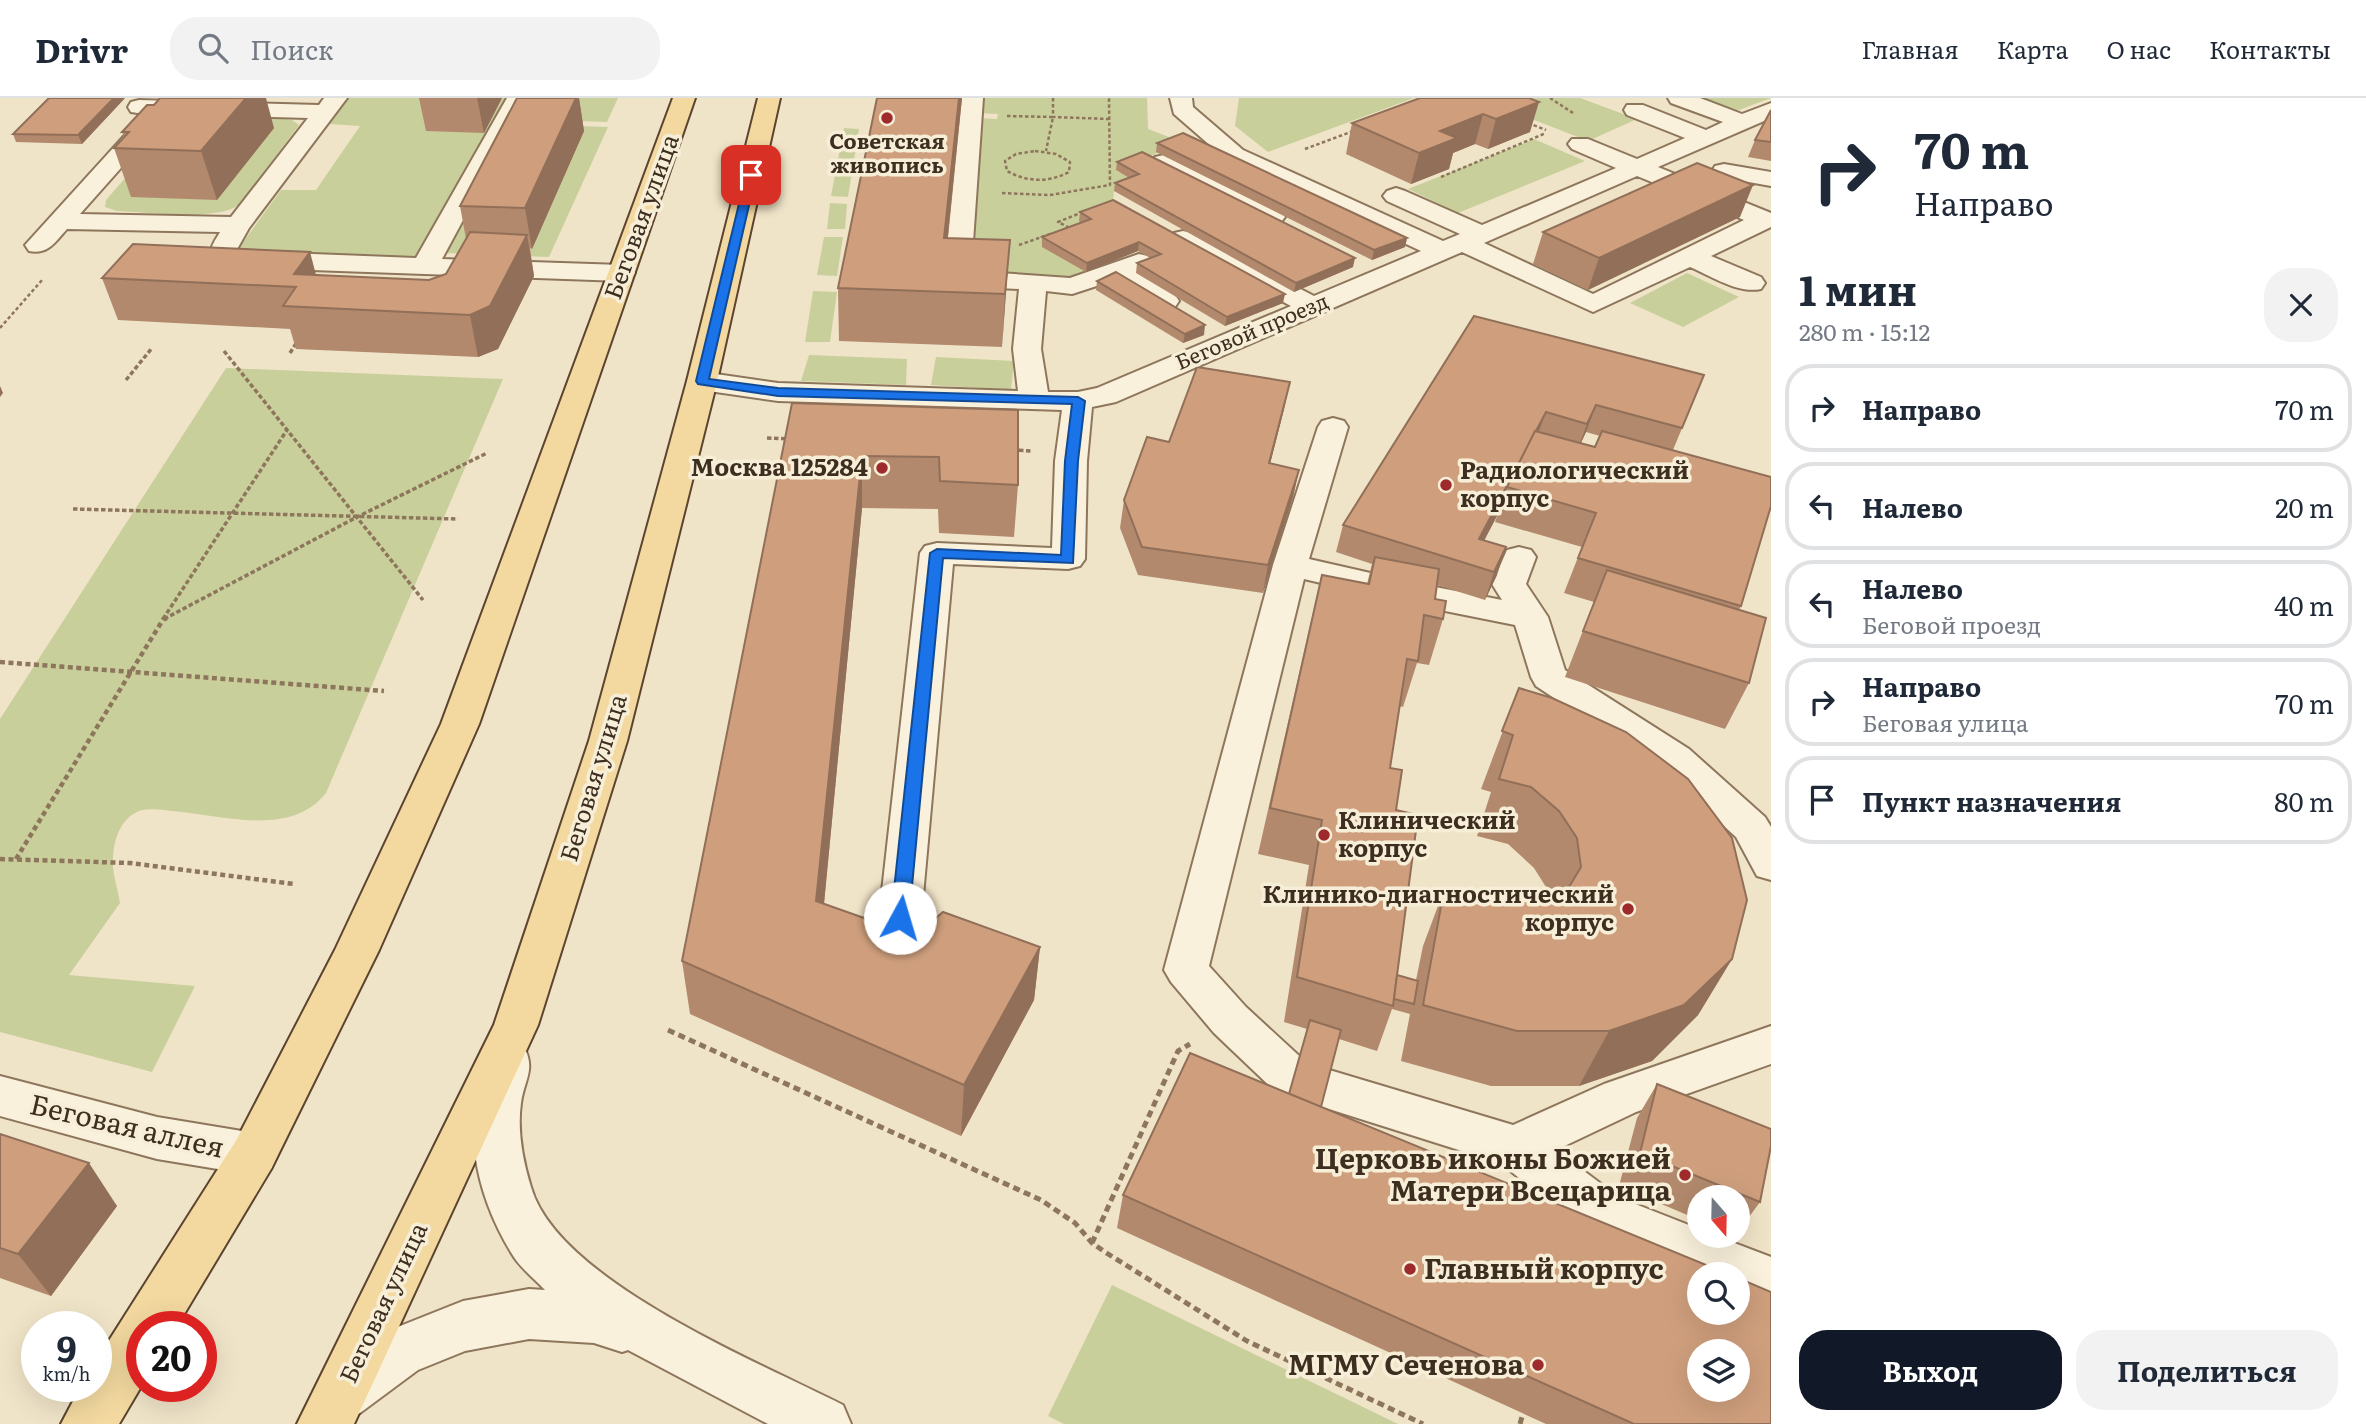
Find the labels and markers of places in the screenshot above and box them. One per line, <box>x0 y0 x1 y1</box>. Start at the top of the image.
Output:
marker: Советская живопись <box>879 110 895 126</box>
place label: Советская живопись <box>829 124 945 179</box>
pin <box>721 145 781 205</box>
place label: Москва 125284 <box>691 448 869 483</box>
place label: Радиологический корпус <box>1460 451 1689 514</box>
marker: Москва 125284 <box>874 460 890 476</box>
marker: Радиологический корпус <box>1438 477 1454 493</box>
place label: Клинический корпус <box>1338 801 1516 864</box>
marker: Клинический корпус <box>1316 827 1332 843</box>
place label: Клинико-диагностический корпус <box>1262 875 1614 938</box>
marker: Клинико-диагностический корпус <box>1620 901 1636 917</box>
place label: Церковь иконы Божией Матери Всецарица <box>1315 1136 1672 1210</box>
marker: Церковь иконы Божией Матери Всецарица <box>1677 1167 1693 1183</box>
place label: Главный корпус <box>1424 1246 1664 1288</box>
marker: Главный корпус <box>1402 1261 1418 1277</box>
place label: МГМУ Сеченова <box>1288 1342 1525 1384</box>
marker: МГМУ Сеченова <box>1530 1357 1546 1373</box>

